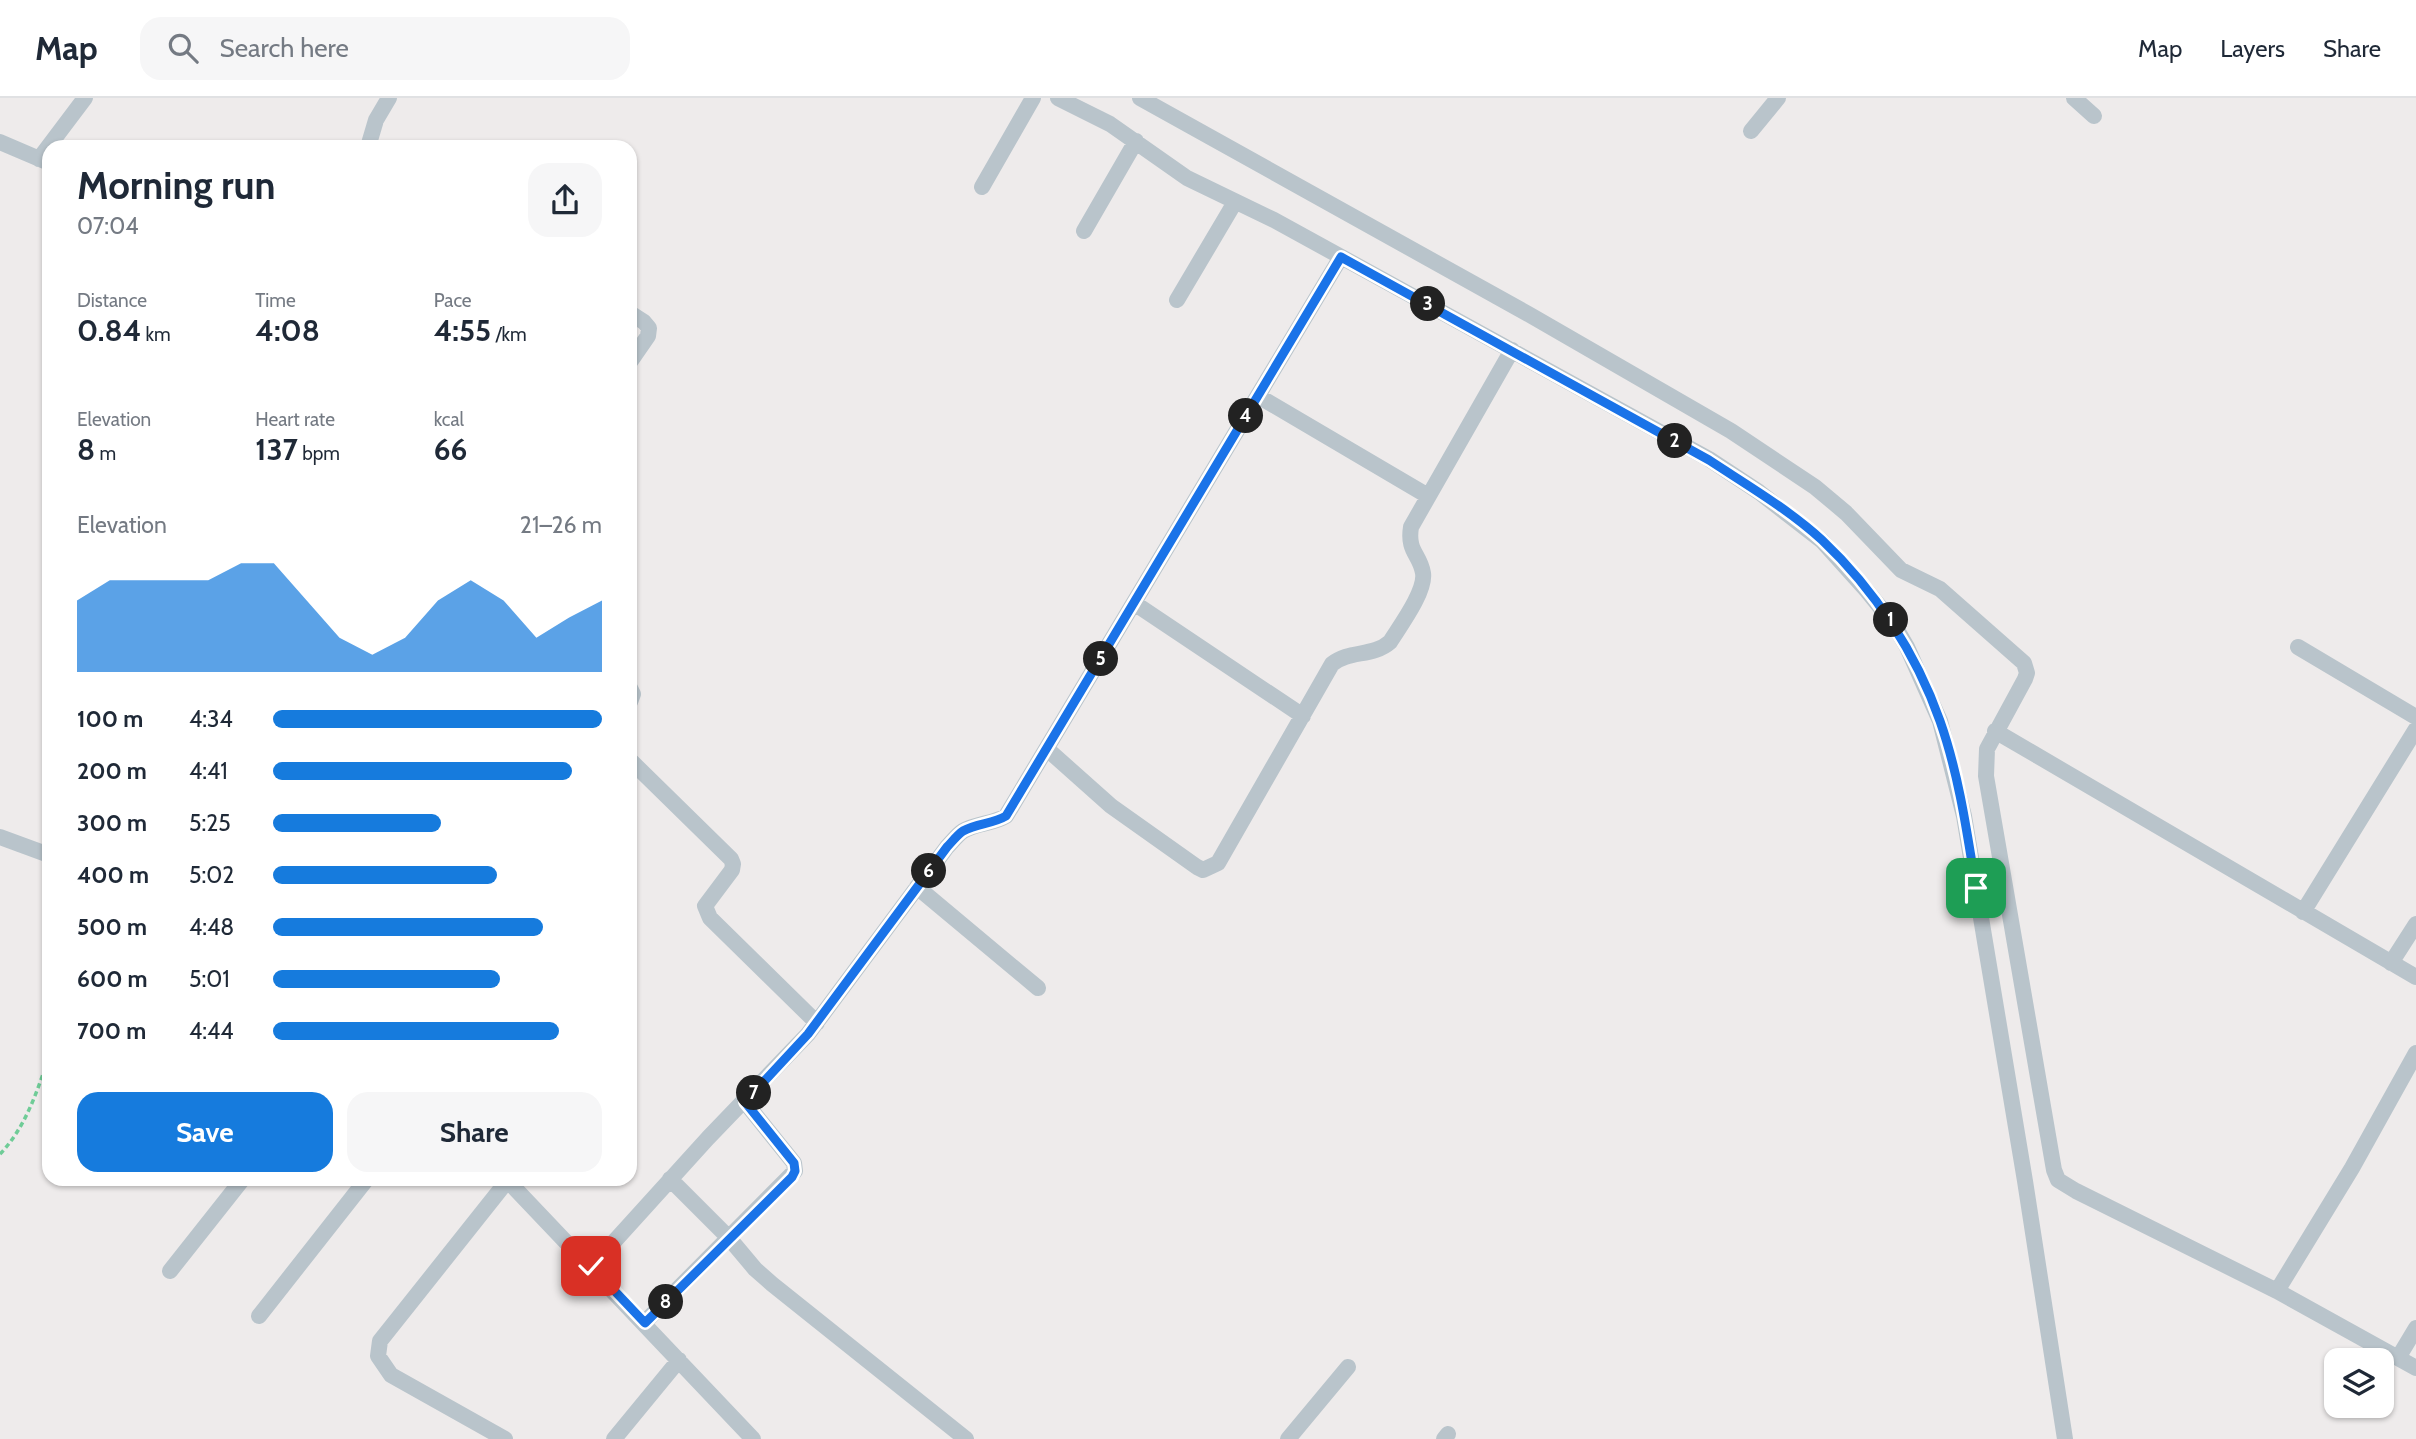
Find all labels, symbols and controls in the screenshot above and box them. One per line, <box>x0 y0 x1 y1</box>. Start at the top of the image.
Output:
search box <box>140 17 630 80</box>
text: Map <box>35 28 98 68</box>
icon: search <box>164 29 202 67</box>
text: Search here <box>220 32 349 64</box>
text: Map <box>2138 34 2182 63</box>
text: Layers <box>2220 34 2285 63</box>
text: Share <box>2323 34 2381 63</box>
text: Morning run <box>77 162 276 209</box>
button: share <box>528 163 602 237</box>
text: 07:04 <box>77 212 139 240</box>
pin: 3 <box>1410 286 1446 322</box>
text: Distance <box>77 289 147 312</box>
text: Time <box>255 289 296 312</box>
text: Pace <box>434 289 472 312</box>
text: 3 <box>1422 292 1433 315</box>
text: 0.84 <box>77 312 141 349</box>
text: 4:08 <box>255 312 320 349</box>
text: 4:55 <box>434 312 491 349</box>
text: km <box>141 323 171 346</box>
text: /km <box>491 323 527 346</box>
pin: 4 <box>1228 398 1264 434</box>
text: 4 <box>1240 404 1251 427</box>
text: Elevation <box>77 408 151 431</box>
text: Heart rate <box>255 408 335 431</box>
text: kcal <box>434 408 464 431</box>
pin: 2 <box>1658 424 1692 458</box>
text: 2 <box>1669 429 1680 452</box>
text: 8 <box>77 431 95 468</box>
text: 137 <box>255 431 298 468</box>
text: 66 <box>434 431 467 468</box>
text: m <box>95 442 116 465</box>
text: bpm <box>298 442 340 465</box>
text: Elevation <box>77 511 167 539</box>
text: 21–26 m <box>520 511 602 539</box>
pin: 1 <box>1874 602 1909 638</box>
text: 1 <box>1887 608 1894 631</box>
pin: 5 <box>1084 642 1118 676</box>
text: 5 <box>1095 647 1106 670</box>
text: 100 m <box>77 705 143 733</box>
text: 4:34 <box>189 705 233 733</box>
text: 200 m <box>77 757 147 785</box>
text: 4:41 <box>189 757 228 785</box>
text: 300 m <box>77 809 147 837</box>
text: 5:25 <box>189 809 231 837</box>
pin: 6 <box>912 854 946 888</box>
pin <box>1946 858 2006 918</box>
text: 6 <box>923 859 934 882</box>
text: 400 m <box>77 861 149 889</box>
text: 5:02 <box>189 861 234 889</box>
icon: arrive <box>1957 869 1995 907</box>
text: 500 m <box>77 913 147 941</box>
text: 4:48 <box>189 913 234 941</box>
text: 600 m <box>77 965 148 993</box>
text: 5:01 <box>189 965 230 993</box>
text: 700 m <box>77 1017 146 1045</box>
text: 4:44 <box>189 1017 234 1045</box>
pin: 7 <box>736 1076 772 1110</box>
text: 7 <box>749 1081 758 1104</box>
button: Save <box>77 1092 333 1172</box>
button: Share <box>347 1092 602 1172</box>
pin <box>561 1236 621 1296</box>
icon: check <box>572 1247 610 1285</box>
pin: 8 <box>648 1284 684 1320</box>
text: 8 <box>660 1290 671 1313</box>
map controls <box>2324 1348 2394 1418</box>
button: layers <box>2324 1348 2394 1418</box>

